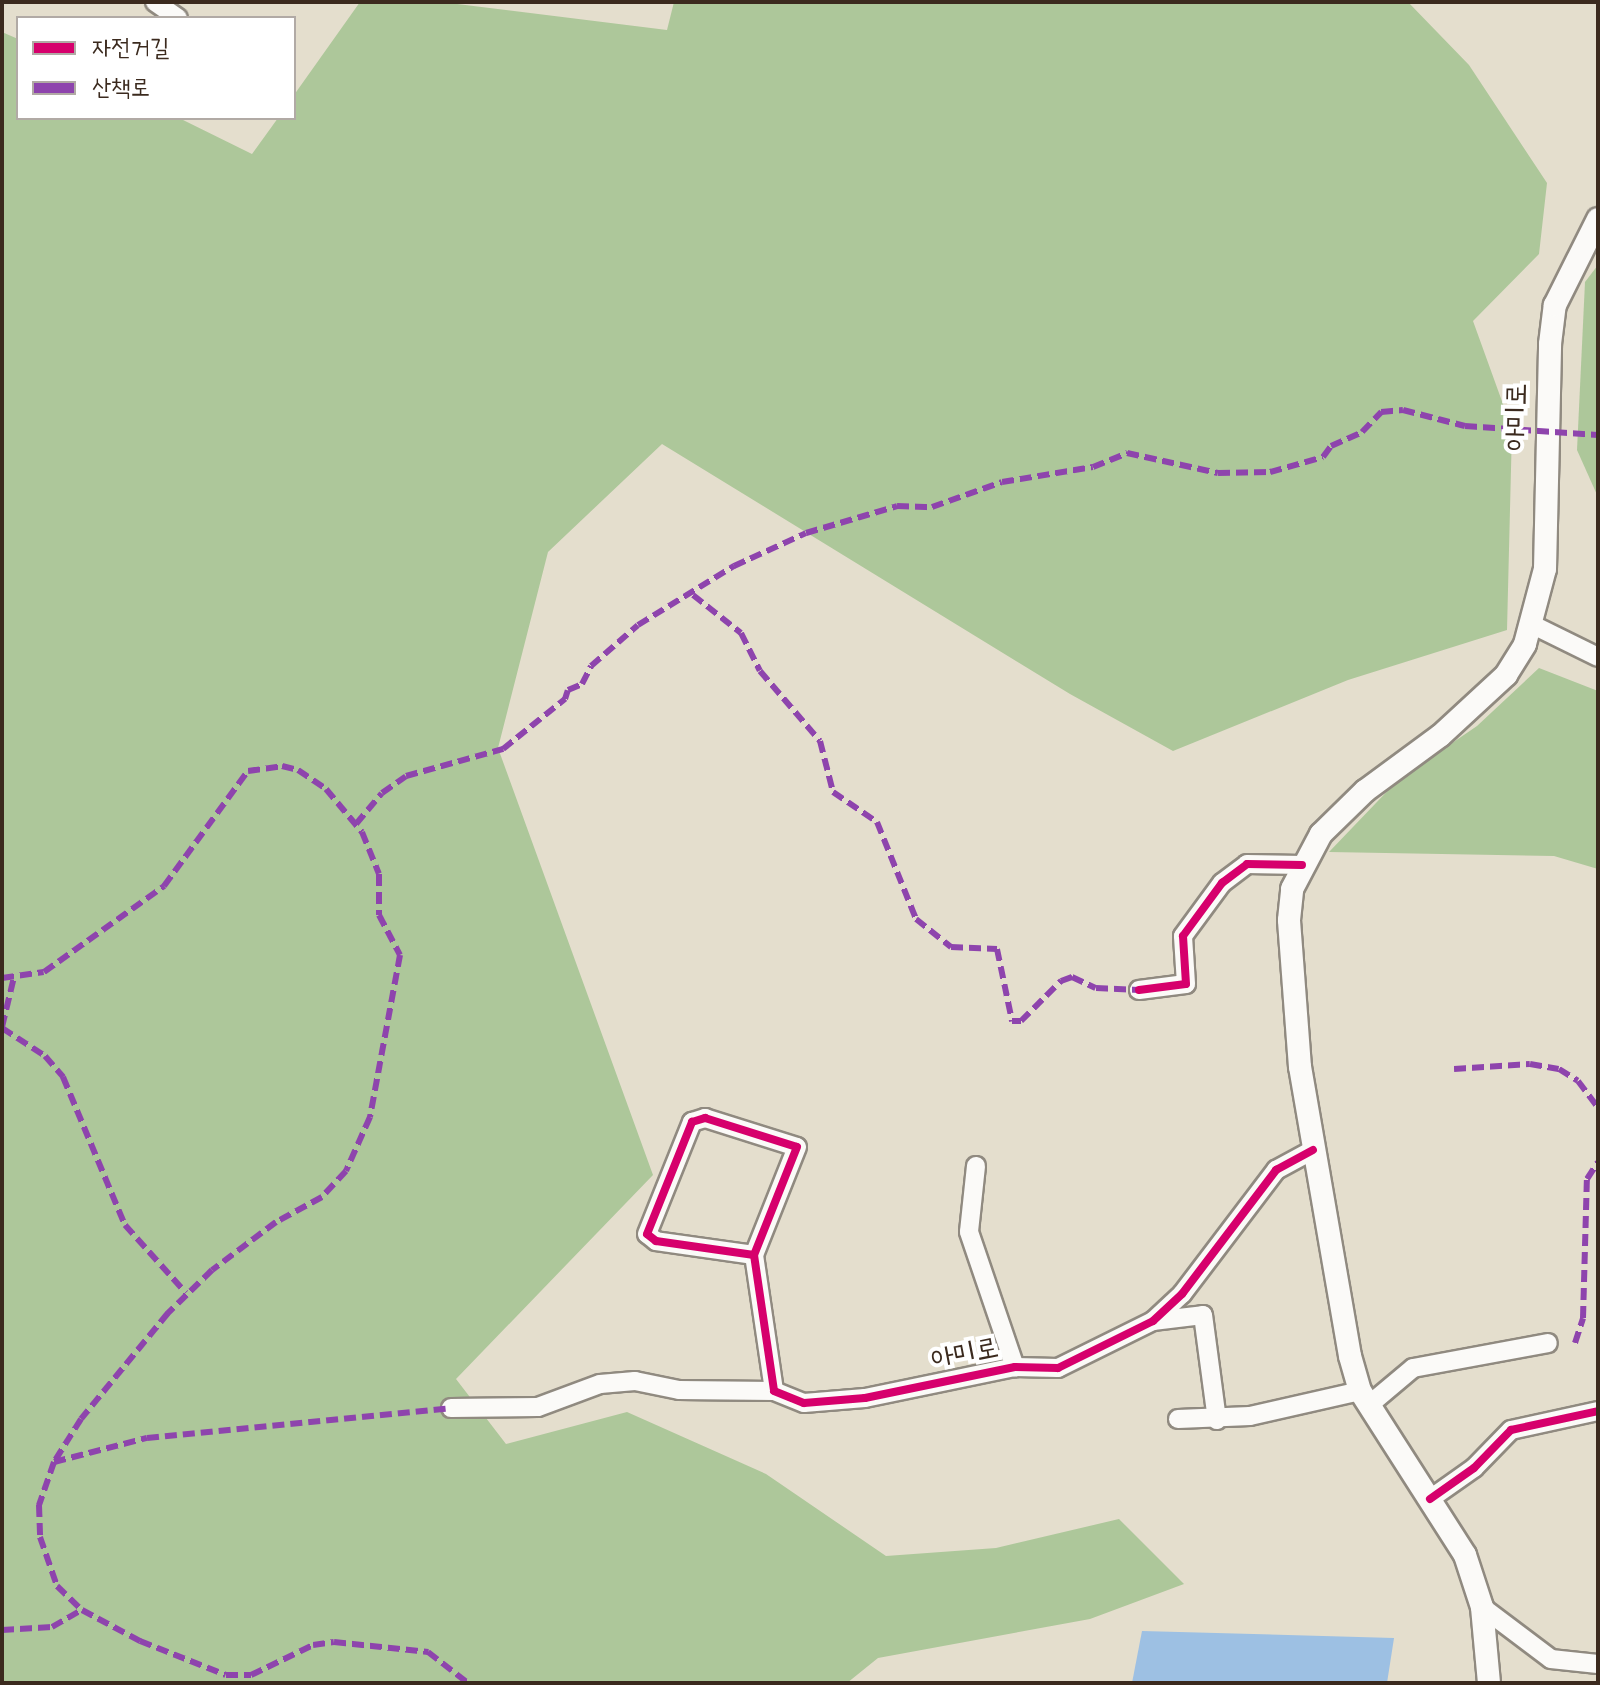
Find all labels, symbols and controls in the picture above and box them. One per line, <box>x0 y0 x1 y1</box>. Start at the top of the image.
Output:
legend <box>16 16 296 120</box>
text: 자전거길 <box>92 29 169 68</box>
text: 산책로 <box>92 69 150 108</box>
street label: 아미로 <box>1501 383 1535 451</box>
street label: 아미로 <box>929 1332 1001 1378</box>

